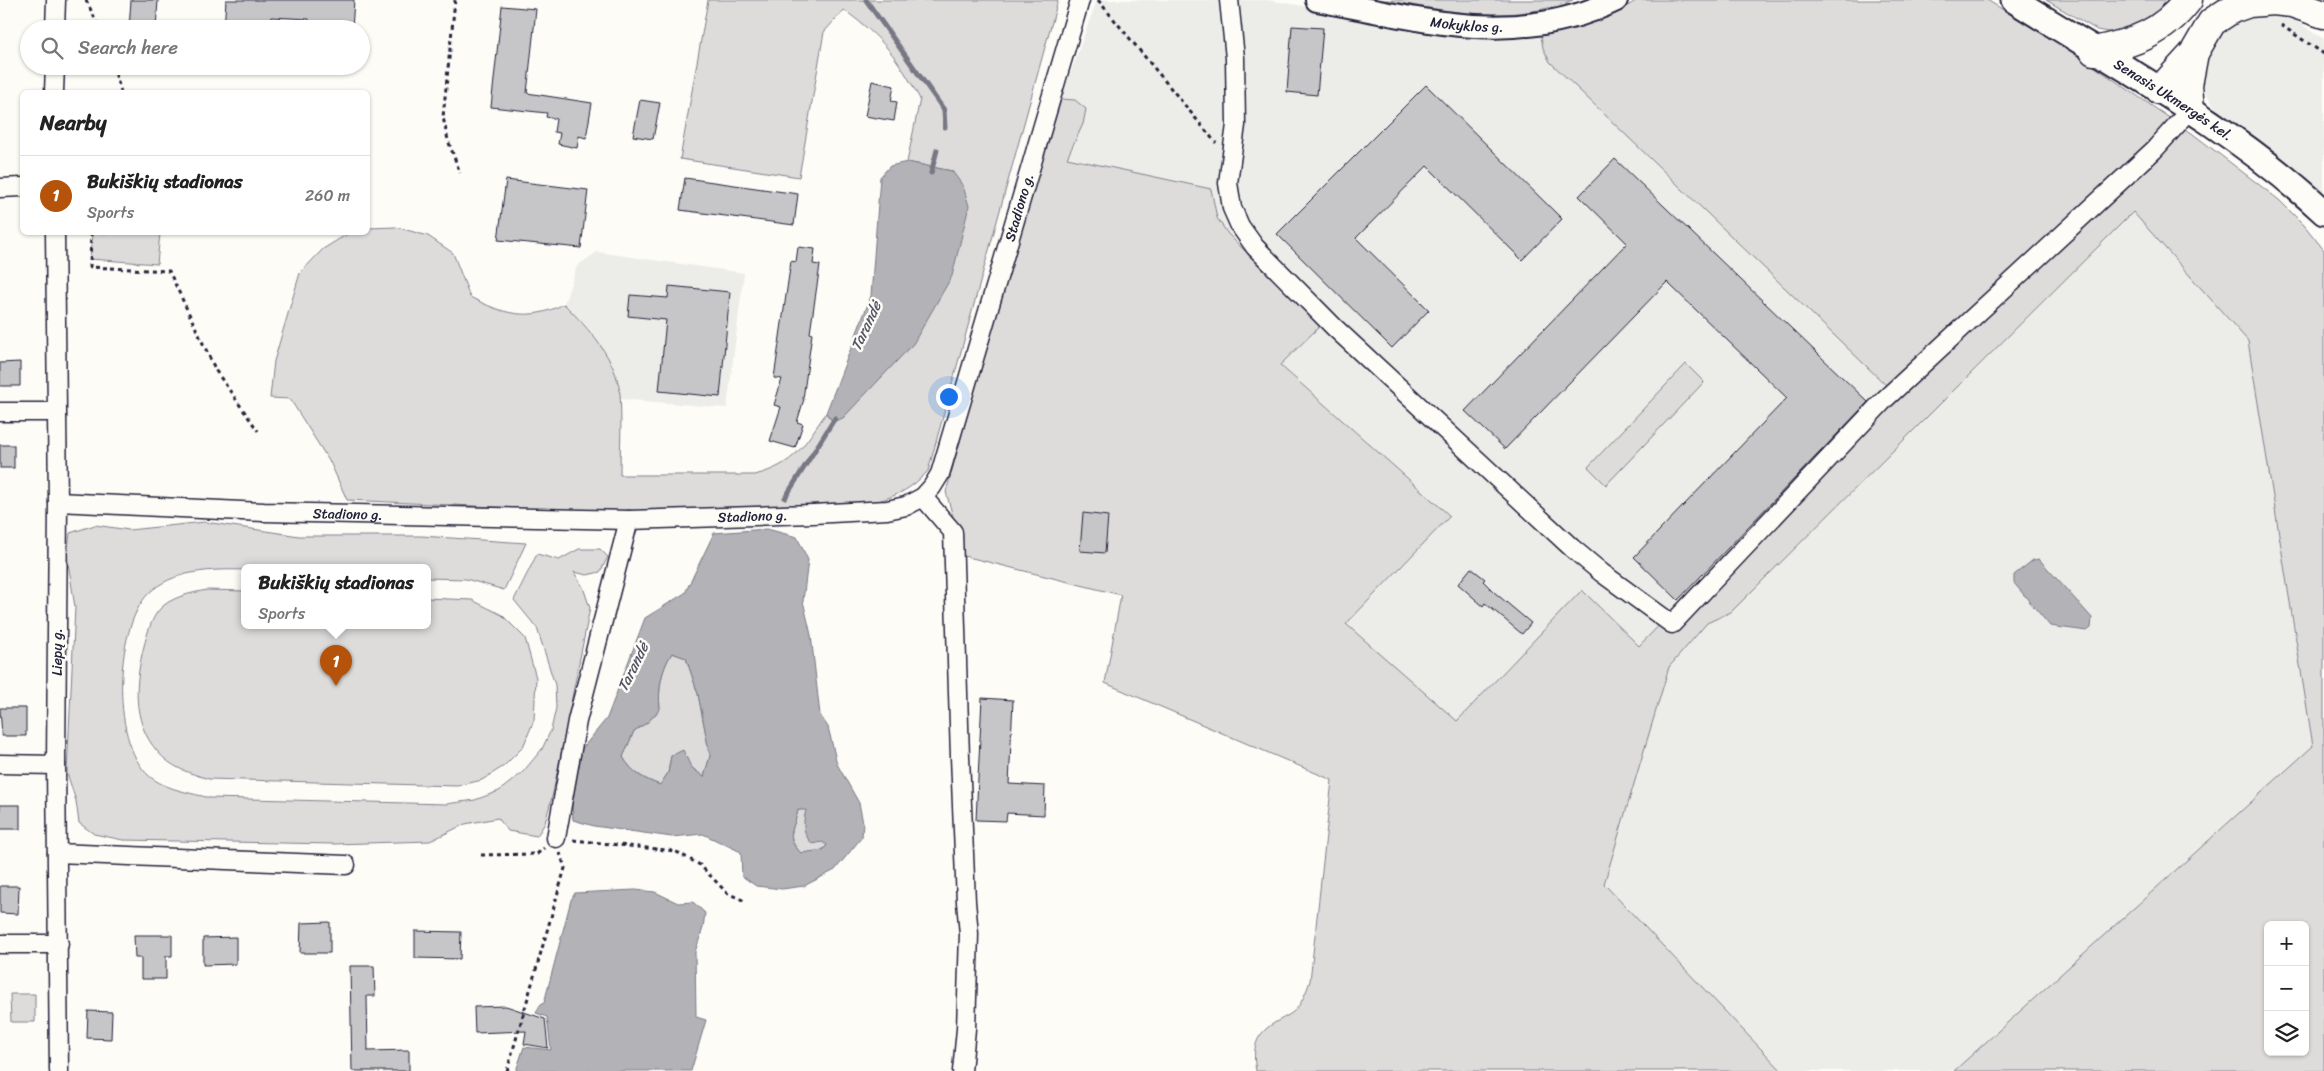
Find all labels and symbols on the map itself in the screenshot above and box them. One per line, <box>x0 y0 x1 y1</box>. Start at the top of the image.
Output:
street label: Mokyklos g. <box>1429 9 1504 40</box>
street label: Senasis Ukmergės kel. <box>2109 52 2238 148</box>
street label: Stadiono g. <box>997 170 1041 244</box>
water label: Tarandė <box>843 295 890 355</box>
your location <box>936 384 962 410</box>
street label: Stadiono g. <box>313 501 383 528</box>
street label: Stadiono g. <box>717 503 788 530</box>
street label: Liepų g. <box>45 628 70 676</box>
water label: Tarandė <box>610 636 657 696</box>
pin: 1 <box>320 645 352 686</box>

